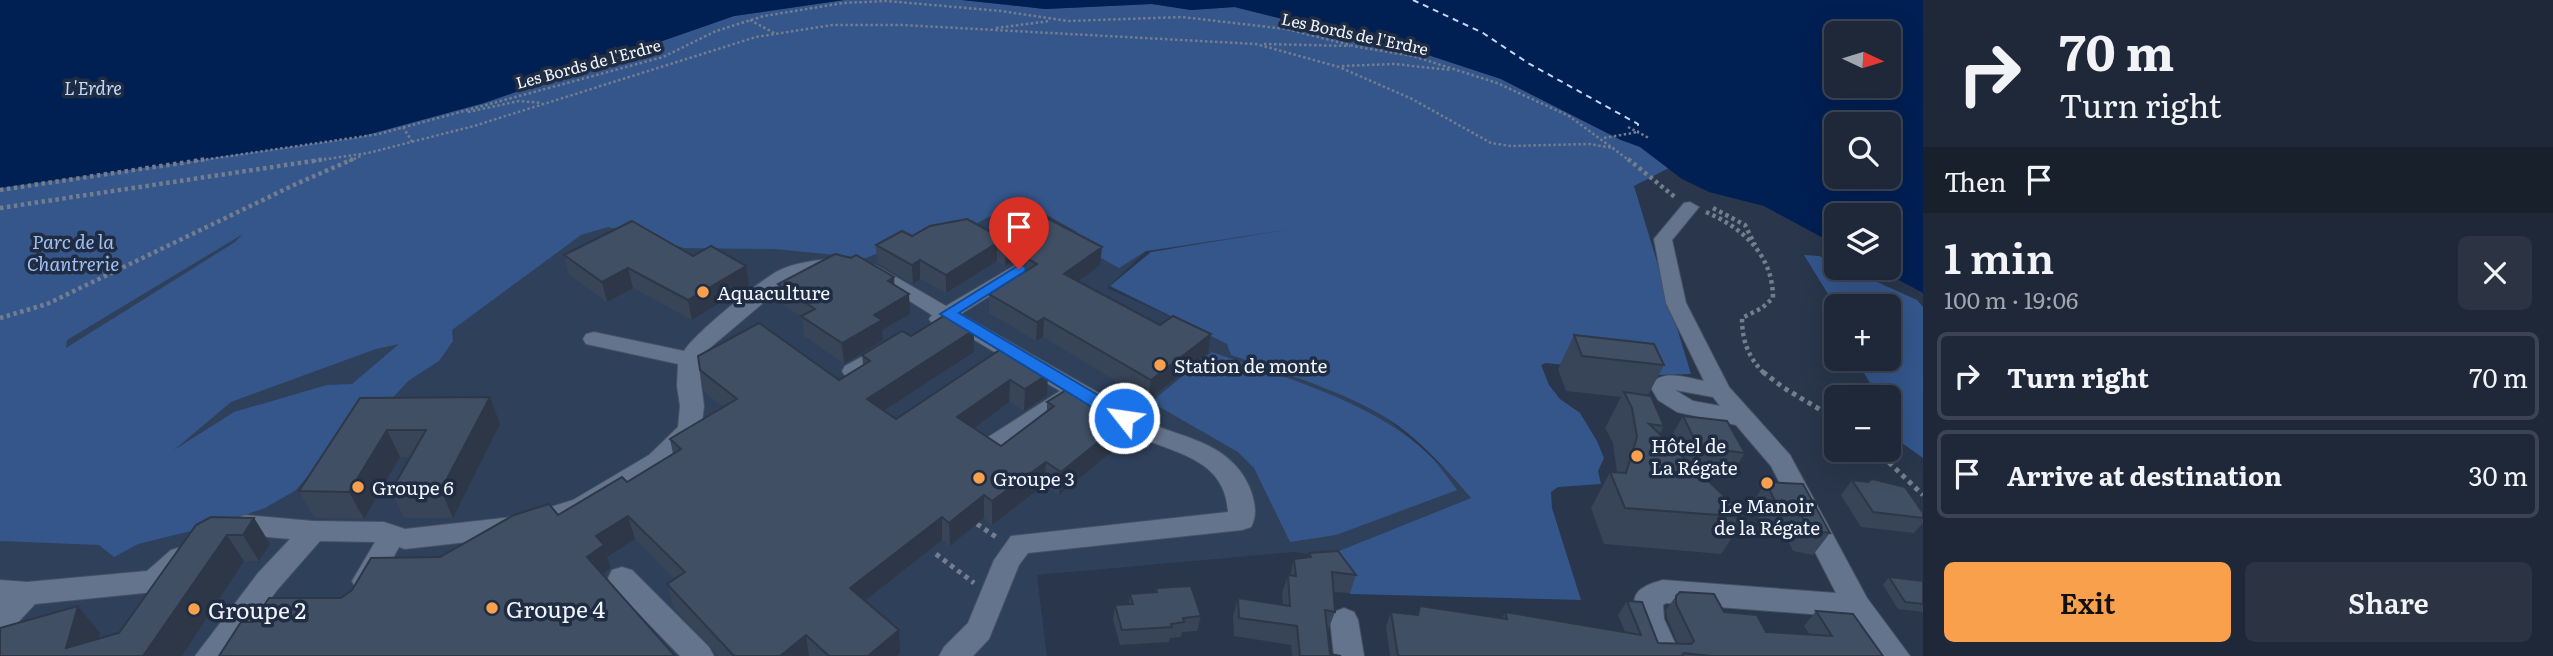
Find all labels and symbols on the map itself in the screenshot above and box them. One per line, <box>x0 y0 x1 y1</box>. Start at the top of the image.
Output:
street label: Les Bords de l'Erdre <box>1279 6 1431 60</box>
north arrow <box>1824 21 1900 98</box>
street label: Les Bords de l'Erdre <box>513 32 663 94</box>
water label: L'Erdre <box>64 74 122 101</box>
pin <box>989 197 1049 269</box>
park label: Parc de la Chantrerie <box>27 227 119 277</box>
place label: Aquaculture <box>717 278 830 306</box>
marker: Aquaculture <box>695 284 711 300</box>
place label: Station de monte <box>1174 351 1328 379</box>
marker: Station de monte <box>1152 357 1168 373</box>
position arrow <box>1087 381 1161 455</box>
place label: Hôtel de La Régate <box>1651 431 1738 481</box>
marker: Hôtel de La Régate <box>1629 448 1645 464</box>
place label: Groupe 3 <box>993 464 1075 492</box>
marker: Groupe 3 <box>971 470 987 486</box>
place label: Groupe 6 <box>372 473 454 501</box>
marker: Le Manoir de la Régate <box>1759 475 1775 491</box>
marker: Groupe 6 <box>350 479 366 495</box>
place label: Le Manoir de la Régate <box>1714 491 1820 541</box>
place label: Groupe 4 <box>506 591 606 625</box>
place label: Groupe 2 <box>208 592 306 626</box>
marker: Groupe 4 <box>484 600 500 616</box>
marker: Groupe 2 <box>186 601 202 617</box>

